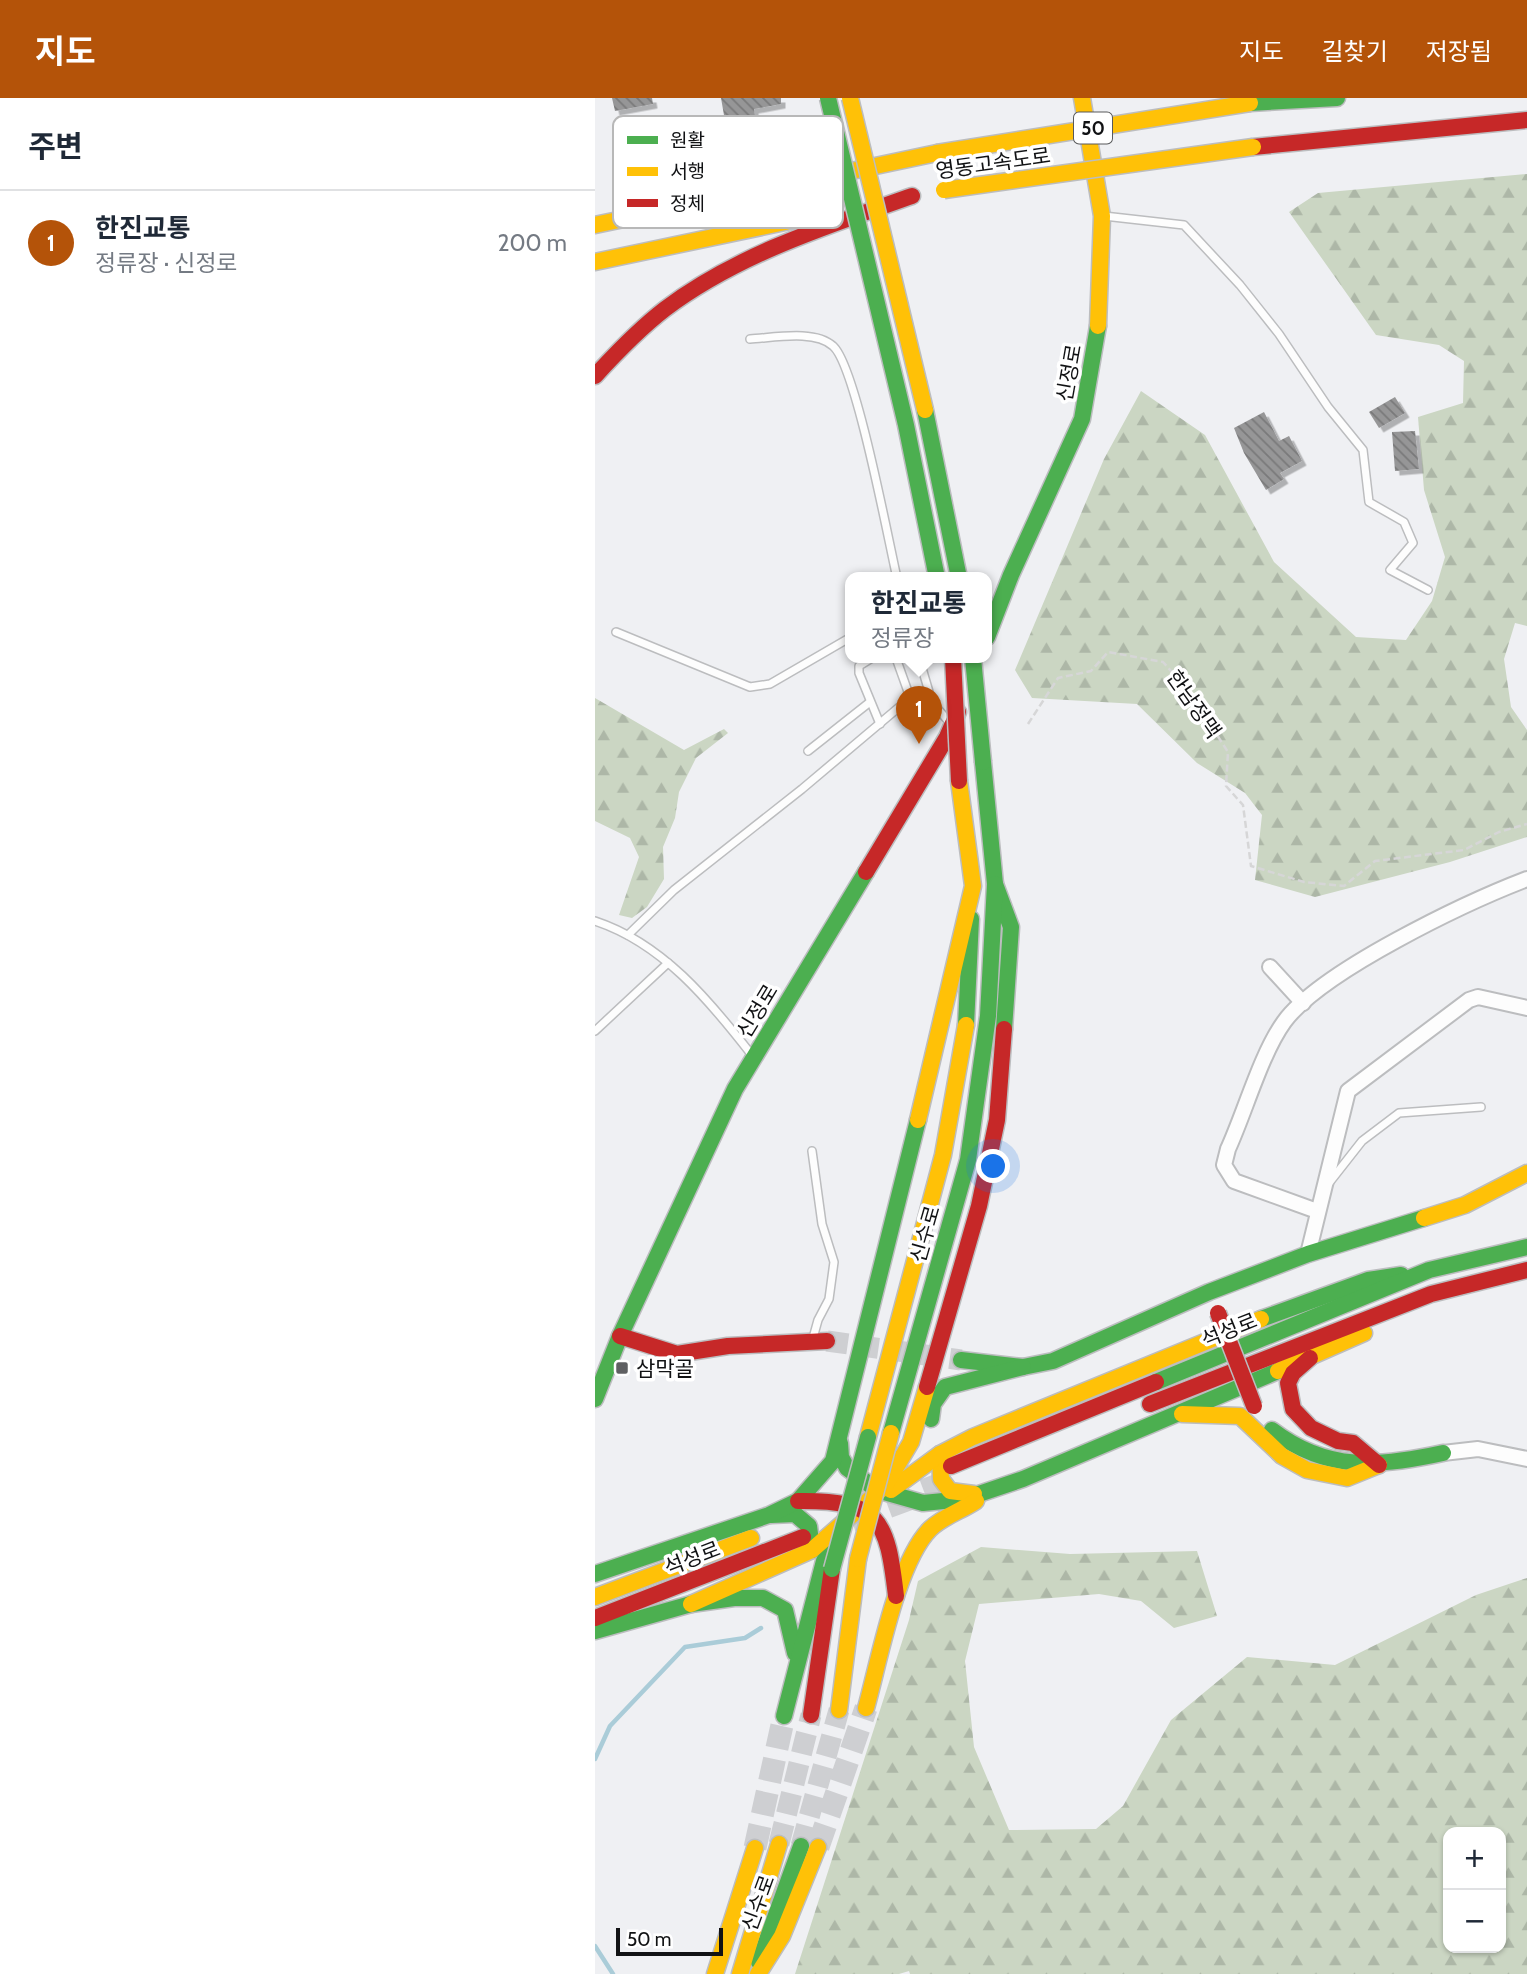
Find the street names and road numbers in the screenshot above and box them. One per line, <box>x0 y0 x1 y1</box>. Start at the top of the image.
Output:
road number: 50 <box>1074 112 1112 144</box>
street label: 영동고속도로 <box>934 143 1052 183</box>
street label: 신정로 <box>1052 342 1086 404</box>
street label: 한남정맥 <box>1162 665 1226 743</box>
street label: 신정로 <box>731 980 783 1042</box>
street label: 신수로 <box>905 1203 945 1265</box>
street label: 석성로 <box>1197 1308 1261 1352</box>
street label: 석성로 <box>660 1536 724 1580</box>
street label: 신수로 <box>736 1871 780 1935</box>

